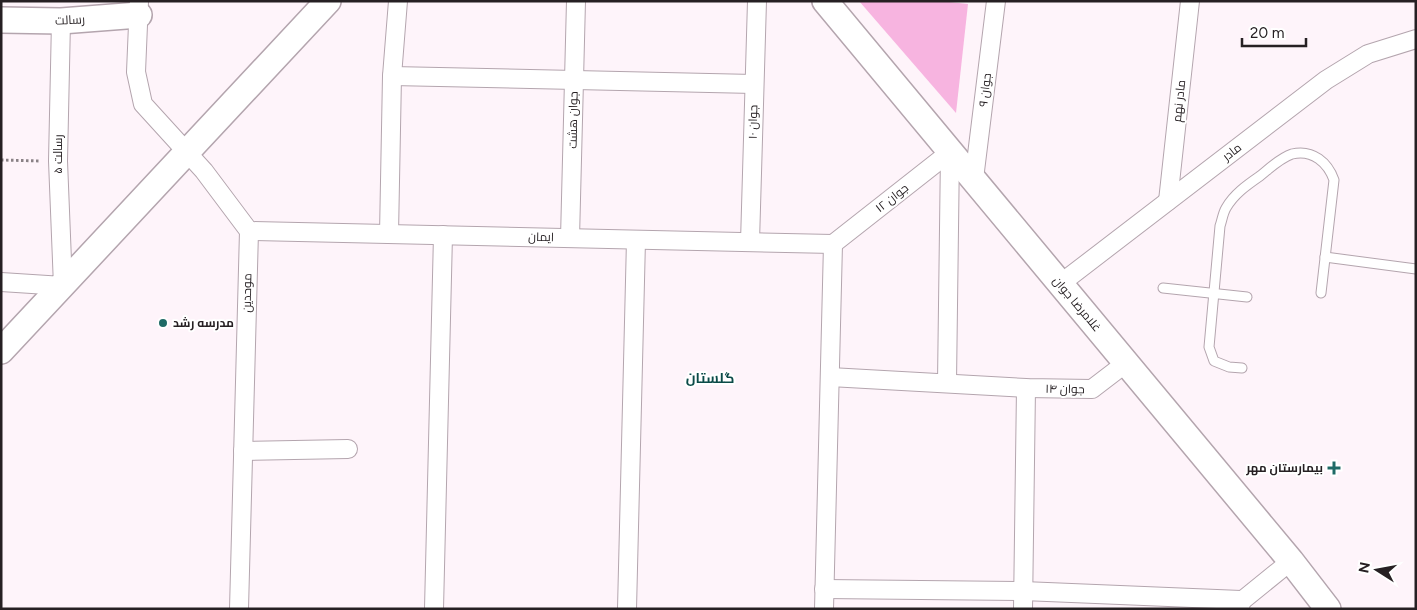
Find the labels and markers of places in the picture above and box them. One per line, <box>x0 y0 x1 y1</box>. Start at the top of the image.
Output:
place label: مدرسه رشد <box>173 316 234 331</box>
marker: مدرسه رشد <box>157 317 169 329</box>
place label: بیمارستان مهر <box>1245 461 1323 476</box>
marker: بیمارستان مهر <box>1327 461 1341 475</box>

